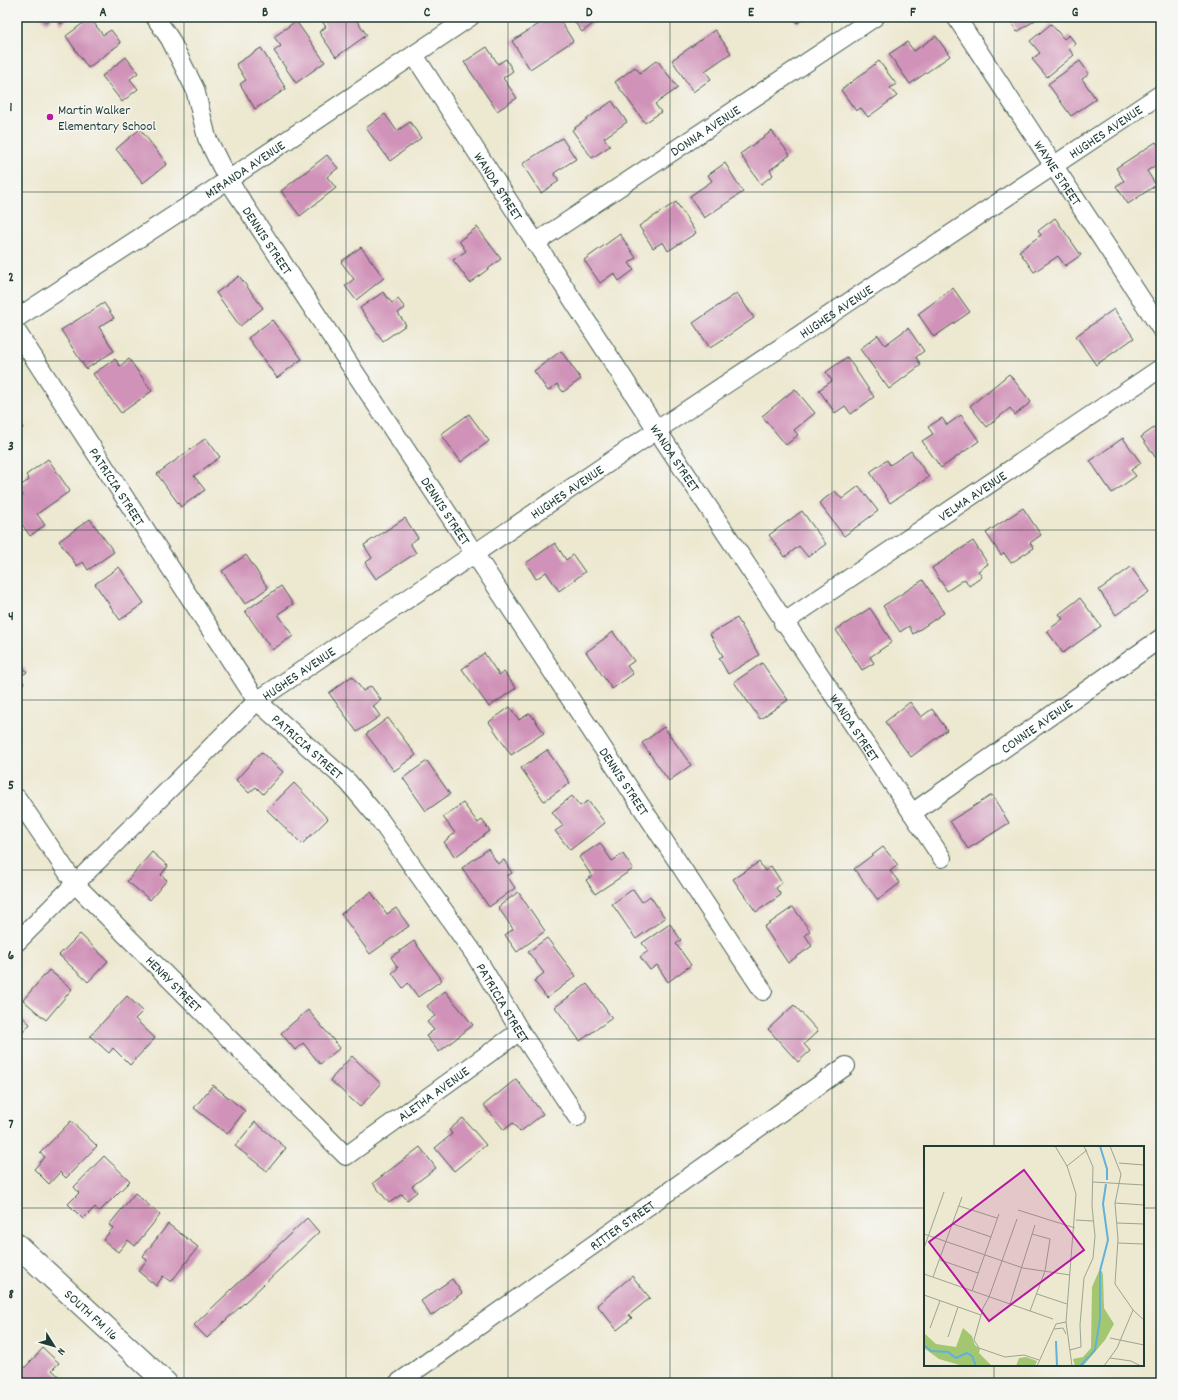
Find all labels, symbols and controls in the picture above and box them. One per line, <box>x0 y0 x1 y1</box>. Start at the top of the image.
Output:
text: A <box>99 4 107 23</box>
text: B <box>262 4 268 23</box>
text: C <box>424 4 431 23</box>
text: D <box>586 4 593 23</box>
text: E <box>748 4 755 23</box>
text: F <box>910 4 916 23</box>
text: G <box>1072 4 1079 23</box>
text: 1 <box>10 99 13 118</box>
place label: Martin Walker Elementary School <box>58 101 157 137</box>
street label: DONNA AVENUE <box>667 101 746 162</box>
street label: HUGHES AVENUE <box>1066 101 1148 165</box>
marker: Martin Walker Elementary School <box>45 112 55 122</box>
street label: MIRANDA AVENUE <box>201 136 290 205</box>
street label: WAYNE STREET <box>1028 137 1085 210</box>
street label: WANDA STREET <box>468 149 527 225</box>
street label: DENNIS STREET <box>236 203 296 280</box>
text: 2 <box>8 269 14 288</box>
street label: HUGHES AVENUE <box>796 280 878 344</box>
street label: WANDA STREET <box>644 421 704 497</box>
text: 3 <box>8 438 14 457</box>
street label: PATRICIA STREET <box>83 444 149 531</box>
street label: HUGHES AVENUE <box>527 461 609 525</box>
street label: VELMA AVENUE <box>935 466 1012 527</box>
street label: DENNIS STREET <box>415 474 475 550</box>
text: 4 <box>8 608 14 627</box>
street label: HUGHES AVENUE <box>259 642 341 707</box>
street label: WANDA STREET <box>823 691 883 767</box>
street label: CONNIE AVENUE <box>998 695 1078 759</box>
street label: PATRICIA STREET <box>266 710 347 785</box>
street label: DENNIS STREET <box>593 744 653 821</box>
text: 5 <box>8 777 14 796</box>
text: 6 <box>8 947 15 966</box>
street label: HENRY STREET <box>140 952 206 1018</box>
street label: PATRICIA STREET <box>470 960 533 1048</box>
street label: ALETHA AVENUE <box>394 1062 475 1128</box>
text: 7 <box>9 1116 14 1135</box>
inset map <box>924 1146 1144 1366</box>
street label: RITTER STREET <box>586 1196 660 1256</box>
street label: SOUTH FM 116 <box>59 1285 122 1346</box>
text: 8 <box>8 1286 14 1305</box>
north arrow <box>34 1326 74 1366</box>
text: N <box>52 1344 68 1358</box>

